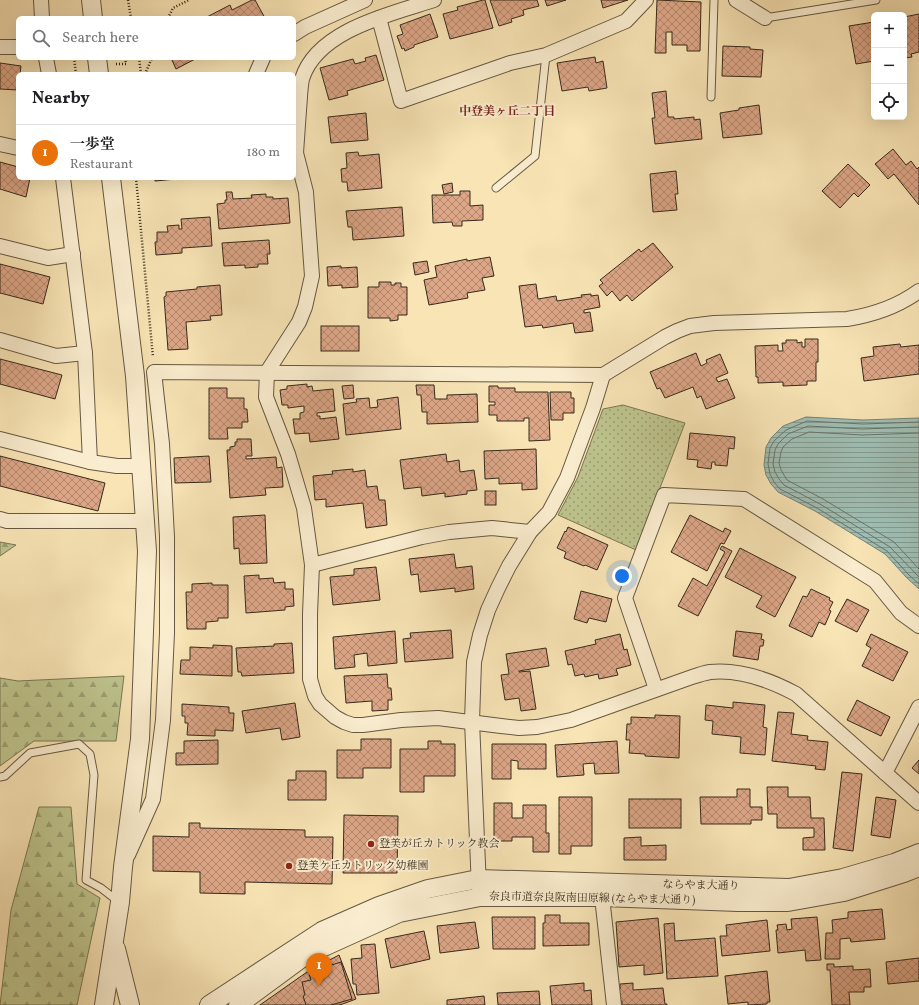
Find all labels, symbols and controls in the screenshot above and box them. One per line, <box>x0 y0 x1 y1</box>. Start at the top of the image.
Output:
map controls <box>871 12 907 120</box>
button: + <box>871 12 907 48</box>
search box <box>16 16 296 60</box>
icon: search <box>30 27 52 49</box>
text: Search here <box>62 28 139 49</box>
button: − <box>871 48 907 84</box>
button: locate <box>871 84 907 120</box>
text: Nearby <box>32 87 90 110</box>
district label: 中登美ヶ丘二丁目 <box>459 104 555 120</box>
text: 一歩堂 <box>70 135 115 156</box>
text: 1 <box>42 144 48 162</box>
text: 180 m <box>246 144 280 162</box>
text: Restaurant <box>70 156 133 174</box>
your location <box>612 566 632 586</box>
place label: 登美が丘カトリック教会 <box>379 837 500 852</box>
marker: 登美が丘カトリック教会 <box>366 839 376 849</box>
place label: 登美ケ丘カトリック幼稚園 <box>297 859 429 874</box>
marker: 登美ケ丘カトリック幼稚園 <box>284 861 294 871</box>
street label: ならやま大通り <box>662 878 740 894</box>
street label: 奈良市道奈良阪南田原線 (ならやま大通り) <box>489 890 695 908</box>
pin: 1 <box>306 953 332 986</box>

